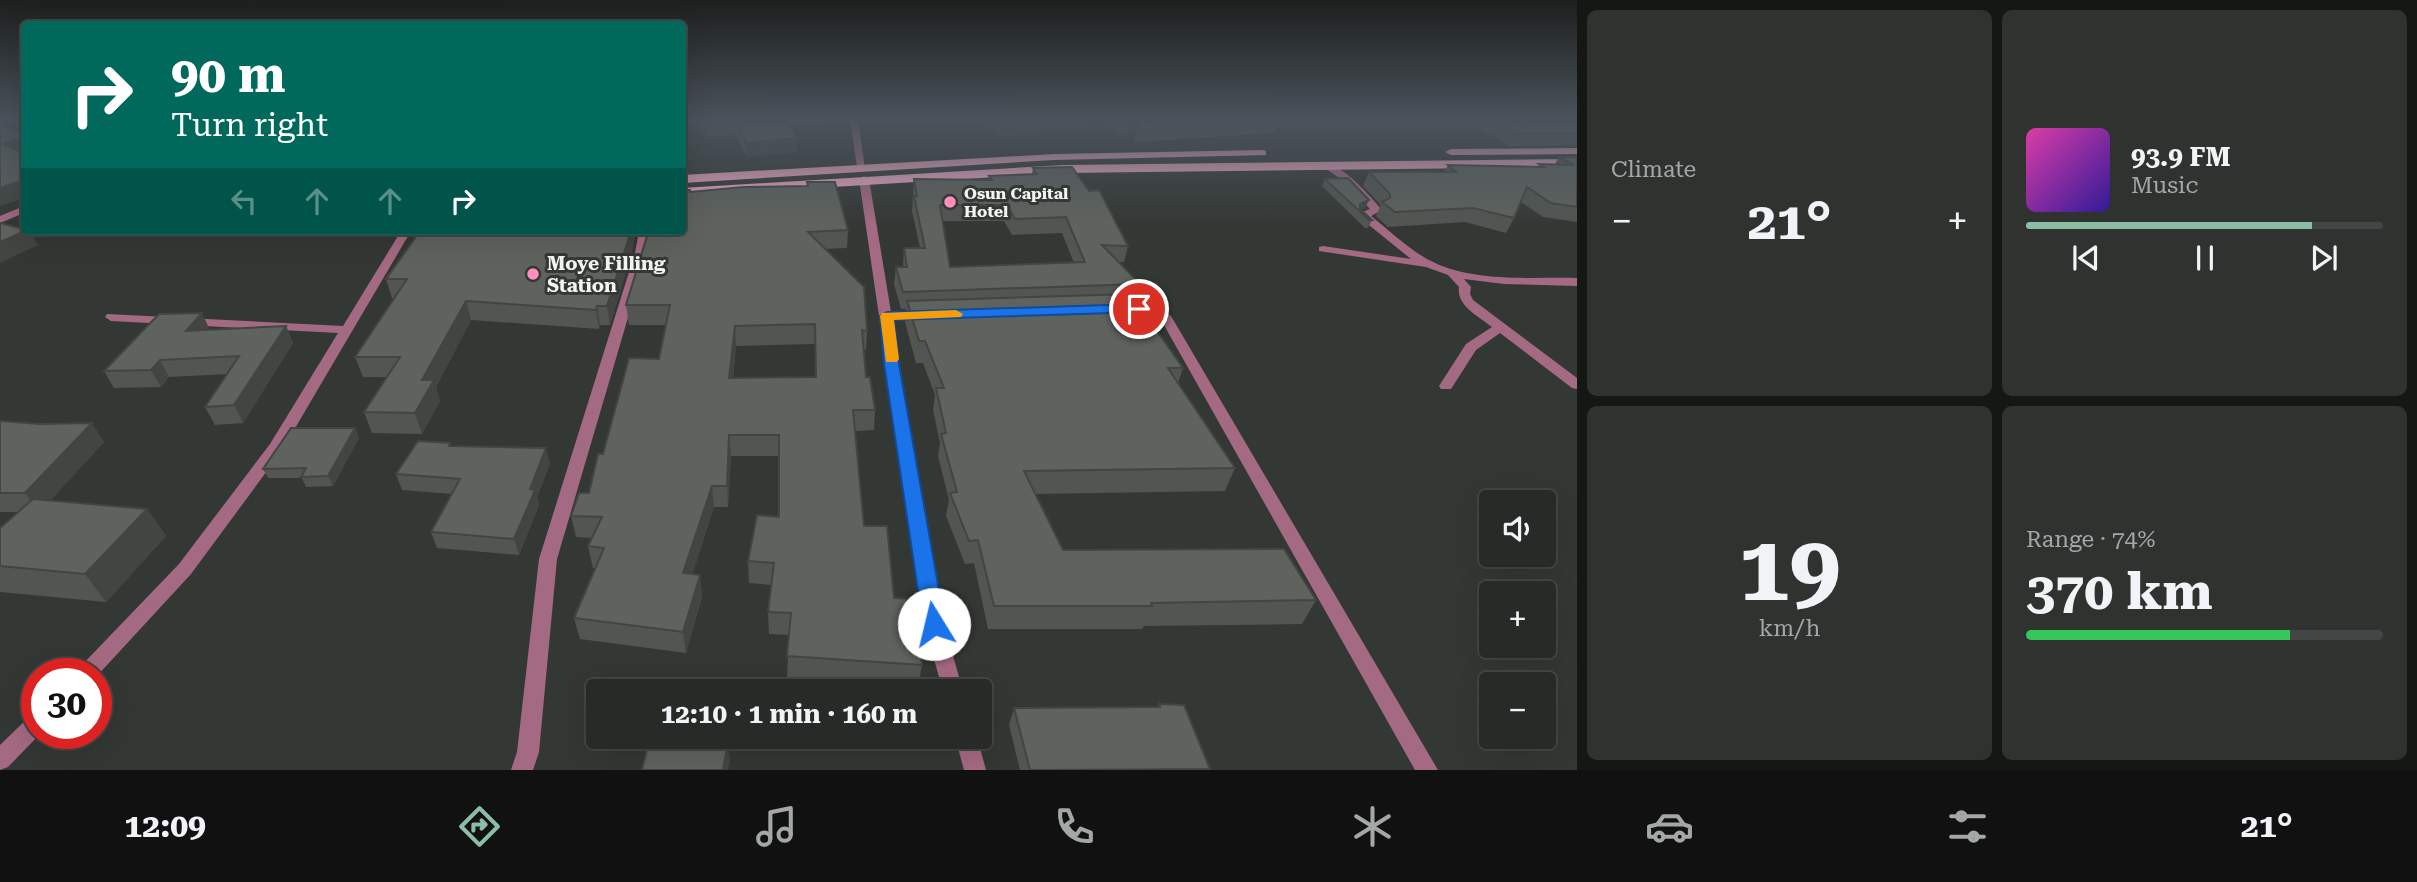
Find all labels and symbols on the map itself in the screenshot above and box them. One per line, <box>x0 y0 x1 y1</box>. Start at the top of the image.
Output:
place label: Osun Capital Hotel <box>964 184 1069 221</box>
marker: Osun Capital Hotel <box>942 194 958 210</box>
place label: Moye Filling Station <box>547 252 666 297</box>
marker: Moye Filling Station <box>525 266 541 282</box>
pin <box>1109 279 1169 339</box>
position arrow <box>897 587 971 661</box>
speed limit sign: 30 <box>21 658 112 749</box>

